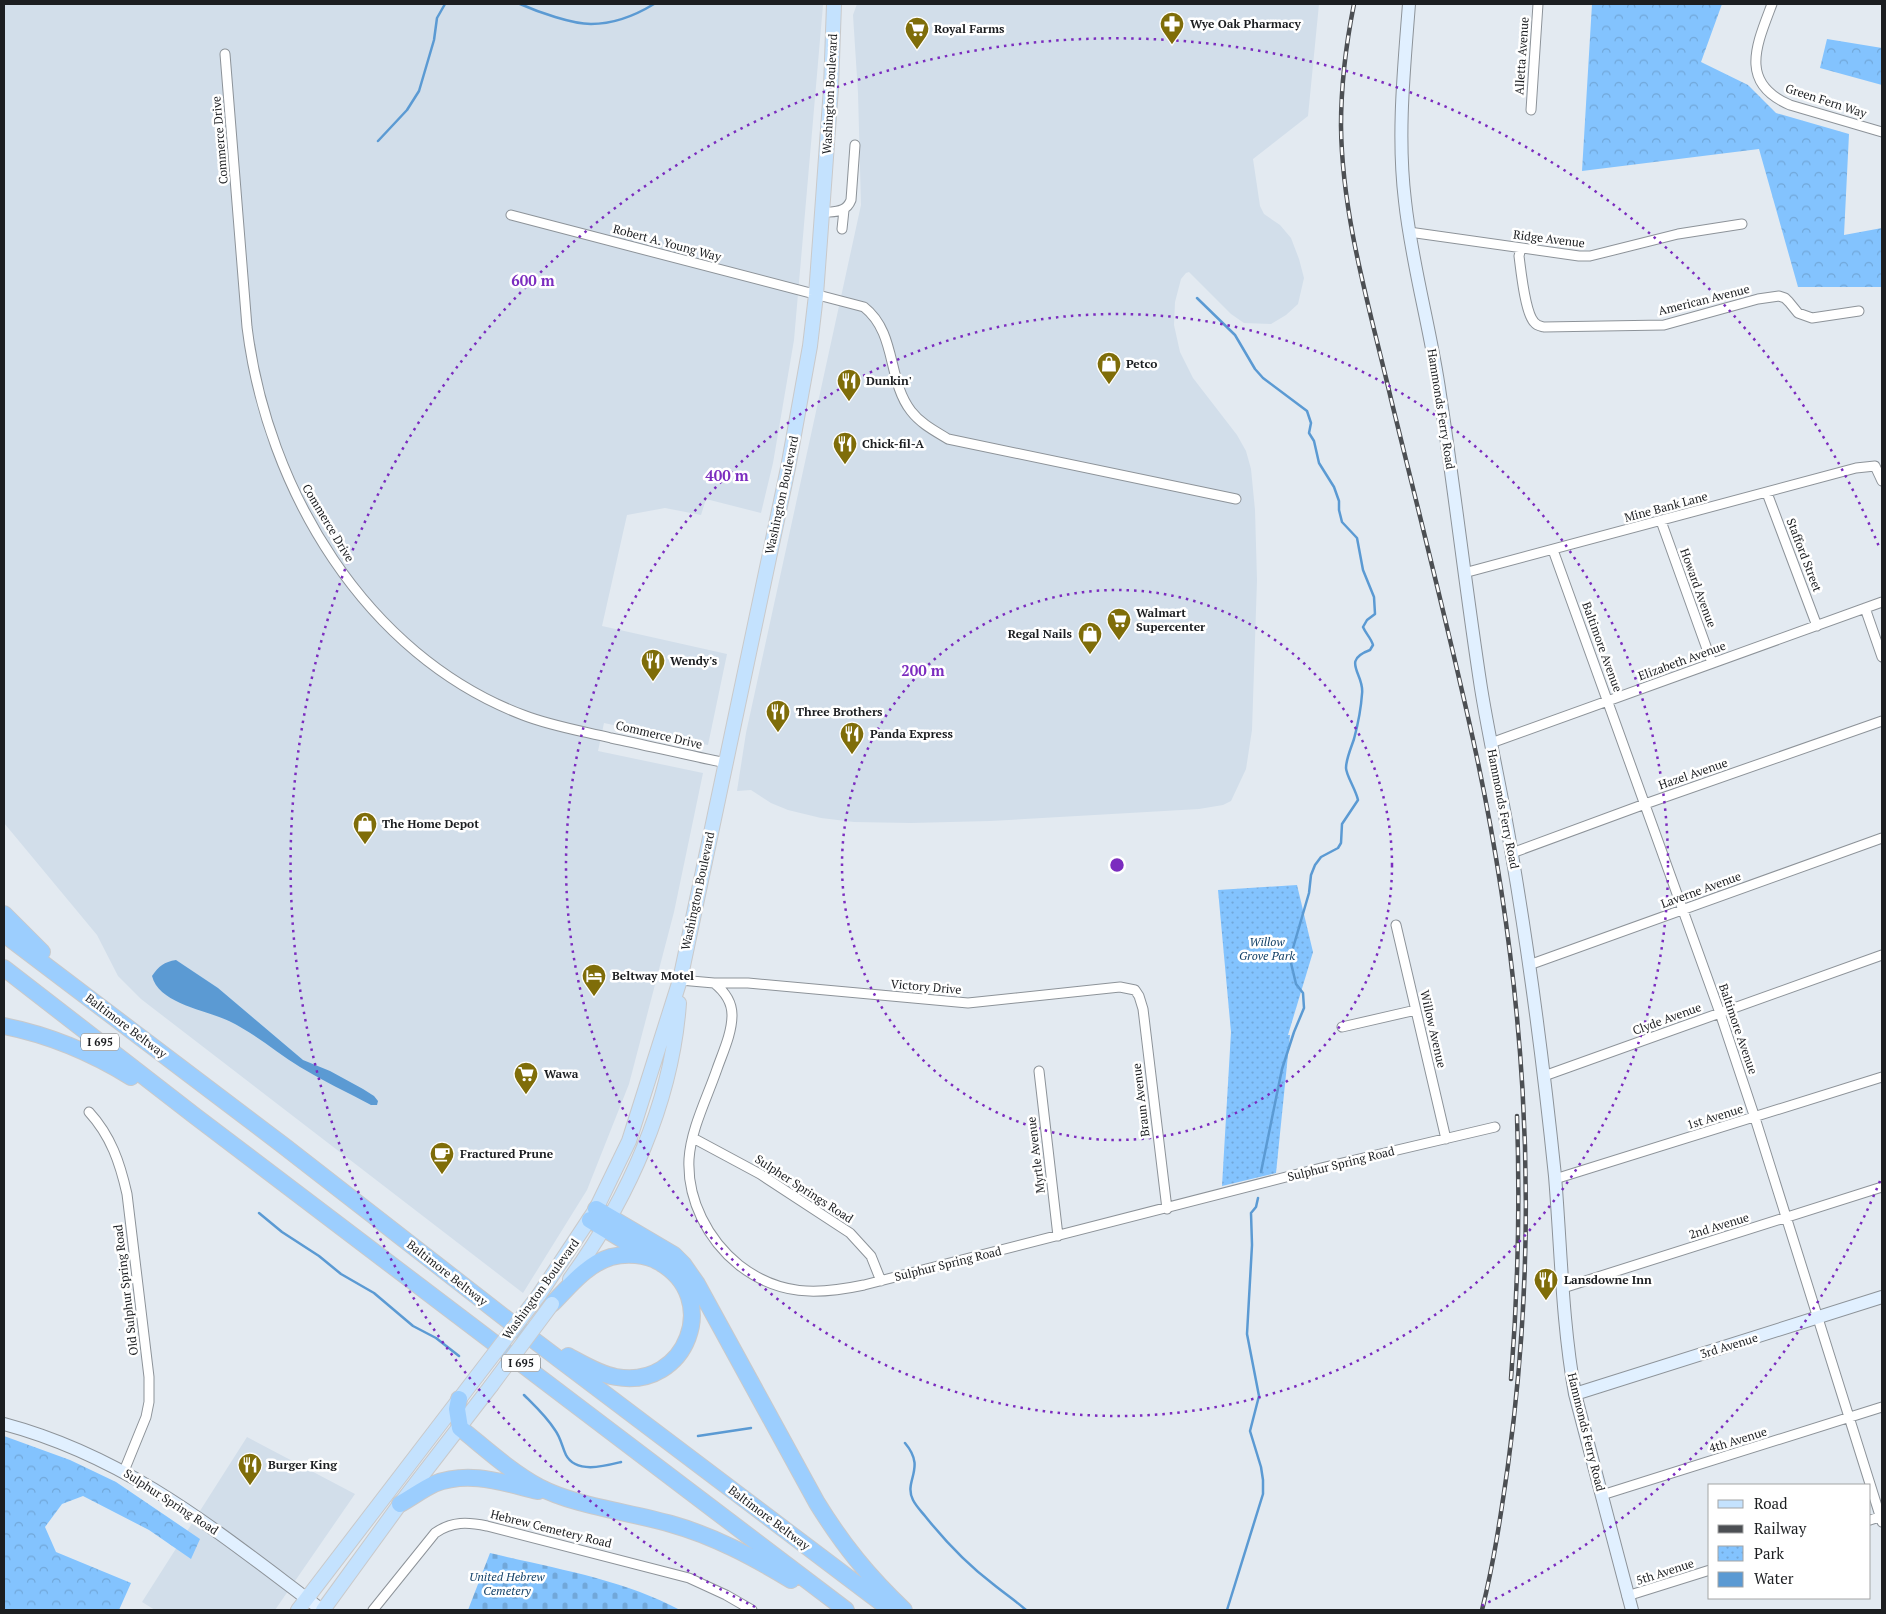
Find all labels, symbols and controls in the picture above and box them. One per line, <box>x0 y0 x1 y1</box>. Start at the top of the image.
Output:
pharmacy icon: Wye Oak Pharmacy <box>1159 11 1185 45</box>
supermarket icon: Royal Farms <box>904 16 930 50</box>
place label: Wye Oak Pharmacy <box>1190 16 1301 31</box>
street label: Alletta Avenue <box>1511 16 1532 96</box>
place label: Royal Farms <box>934 21 1005 36</box>
street label: Washington Boulevard <box>819 33 840 155</box>
street label: Green Fern Way <box>1784 80 1870 121</box>
street label: Commerce Drive <box>208 95 231 185</box>
street label: Robert A. Young Way <box>611 221 724 264</box>
street label: Ridge Avenue <box>1512 227 1586 250</box>
text: 600 m <box>511 270 555 290</box>
street label: American Avenue <box>1657 281 1751 318</box>
street label: Hammonds Ferry Road <box>1425 348 1458 471</box>
shop icon: Petco <box>1096 351 1122 385</box>
place label: Petco <box>1126 356 1157 371</box>
restaurant icon: Dunkin' <box>836 368 862 402</box>
place label: Dunkin' <box>866 373 912 388</box>
restaurant icon: Chick-fil-A <box>832 431 858 465</box>
street label: Washington Boulevard <box>762 434 801 555</box>
place label: Chick-fil-A <box>862 436 924 451</box>
text: 400 m <box>705 465 749 485</box>
street label: Commerce Drive <box>299 481 358 564</box>
street label: Mine Bank Lane <box>1623 488 1709 525</box>
street label: Stafford Street <box>1784 516 1826 594</box>
street label: Howard Avenue <box>1677 546 1720 630</box>
street label: Baltimore Avenue <box>1579 600 1626 694</box>
place label: Walmart Supercenter <box>1136 605 1206 634</box>
supermarket icon: Walmart Supercenter <box>1106 607 1132 641</box>
shop icon: Regal Nails <box>1077 621 1103 655</box>
place label: Regal Nails <box>1008 626 1073 641</box>
street label: Elizabeth Avenue <box>1636 638 1728 683</box>
restaurant icon: Wendy's <box>640 648 666 682</box>
place label: Wendy's <box>670 653 718 668</box>
text: 200 m <box>901 660 945 680</box>
restaurant icon: Three Brothers <box>765 699 791 733</box>
place label: Three Brothers <box>796 704 883 719</box>
street label: Commerce Drive <box>614 717 704 752</box>
restaurant icon: Panda Express <box>839 721 865 755</box>
place label: Panda Express <box>870 726 953 741</box>
street label: Hammonds Ferry Road <box>1485 748 1523 870</box>
street label: Hazel Avenue <box>1656 755 1729 792</box>
shop icon: The Home Depot <box>352 811 378 845</box>
place label: The Home Depot <box>382 816 479 831</box>
street label: Washington Boulevard <box>678 830 717 951</box>
centre of rings <box>1108 856 1126 874</box>
street label: Laverne Avenue <box>1659 868 1743 911</box>
park label: Willow Grove Park <box>1239 934 1295 963</box>
hotel icon: Beltway Motel <box>581 963 607 997</box>
place label: Beltway Motel <box>612 968 694 983</box>
street label: Victory Drive <box>890 976 962 997</box>
street label: Baltimore Avenue <box>1716 982 1761 1076</box>
street label: Willow Avenue <box>1417 989 1450 1069</box>
street label: Baltimore Beltway <box>83 990 171 1062</box>
street label: Clyde Avenue <box>1630 999 1703 1038</box>
road number: I 695 <box>81 1034 119 1050</box>
supermarket icon: Wawa <box>513 1061 539 1095</box>
street label: Braun Avenue <box>1129 1062 1152 1138</box>
place label: Wawa <box>544 1066 579 1081</box>
street label: 1st Avenue <box>1685 1101 1745 1132</box>
street label: Myrtle Avenue <box>1023 1116 1048 1194</box>
cafe icon: Fractured Prune <box>429 1141 455 1175</box>
street label: Sulphur Spring Road <box>1286 1143 1396 1184</box>
place label: Fractured Prune <box>460 1146 554 1161</box>
street label: Sulpher Springs Road <box>752 1151 856 1226</box>
street label: 2nd Avenue <box>1687 1209 1751 1242</box>
street label: Old Sulphur Spring Road <box>110 1223 141 1356</box>
street label: Washington Boulevard <box>499 1235 582 1342</box>
street label: Baltimore Beltway <box>404 1237 491 1309</box>
street label: Sulphur Spring Road <box>893 1243 1003 1284</box>
restaurant icon: Lansdowne Inn <box>1533 1267 1559 1301</box>
place label: Lansdowne Inn <box>1564 1272 1652 1287</box>
street label: 3rd Avenue <box>1698 1330 1760 1361</box>
road number: I 695 <box>502 1355 540 1372</box>
street label: Hammonds Ferry Road <box>1564 1371 1609 1493</box>
street label: 4th Avenue <box>1707 1424 1769 1455</box>
restaurant icon: Burger King <box>237 1452 263 1486</box>
place label: Burger King <box>268 1457 337 1472</box>
street label: Sulphur Spring Road <box>121 1465 222 1538</box>
street label: Baltimore Beltway <box>726 1482 814 1554</box>
legend <box>1708 1484 1871 1599</box>
text: Road <box>1754 1493 1787 1513</box>
street label: Hebrew Cemetery Road <box>489 1506 614 1551</box>
text: Railway <box>1754 1518 1807 1538</box>
text: Park <box>1754 1543 1784 1563</box>
street label: 5th Avenue <box>1634 1555 1696 1588</box>
text: Water <box>1754 1568 1794 1588</box>
park label: United Hebrew Cemetery <box>469 1569 545 1598</box>

